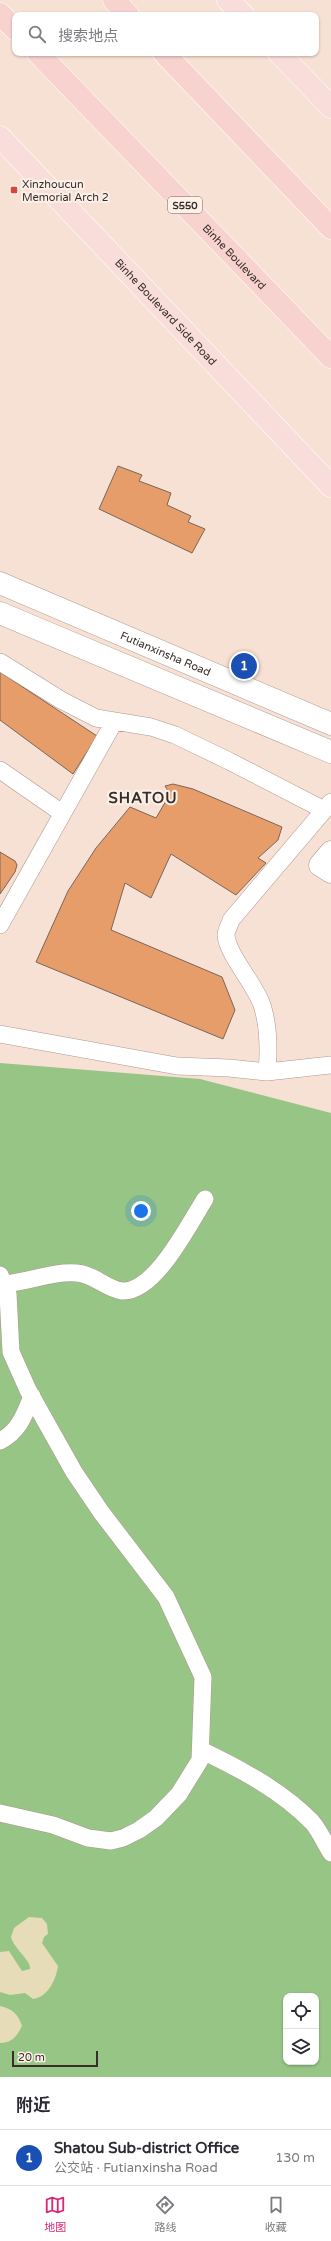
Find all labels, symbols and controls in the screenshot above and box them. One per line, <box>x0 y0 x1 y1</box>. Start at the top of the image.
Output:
search box <box>12 12 319 56</box>
icon: search <box>26 23 48 45</box>
text: 搜索地点 <box>58 27 118 45</box>
place label: Xinzhoucun Memorial Arch 2 <box>22 178 109 204</box>
marker: Xinzhoucun Memorial Arch 2 <box>9 185 19 195</box>
road number: S550 <box>168 197 202 213</box>
street label: Binhe Boulevard <box>200 222 268 293</box>
street label: Binhe Boulevard Side Road <box>112 256 219 368</box>
street label: Futianxinsha Road <box>118 629 213 679</box>
pin: 1 <box>231 651 257 681</box>
district label: SHATOU <box>108 789 178 807</box>
your location <box>131 1201 151 1221</box>
map controls <box>283 1993 319 2065</box>
button: locate <box>283 1993 319 2029</box>
button: layers <box>283 2029 319 2065</box>
scale bar <box>12 2049 98 2068</box>
text: 20 m <box>18 2051 45 2064</box>
text: 附近 <box>16 2095 50 2116</box>
text: Shatou Sub-district Office <box>54 2139 239 2157</box>
text: 1 <box>25 2150 33 2166</box>
text: 130 m <box>275 2150 315 2166</box>
text: 公交站 · Futianxinsha Road <box>54 2160 218 2176</box>
tab: 地图 <box>44 2194 66 2234</box>
tab: 路线 <box>154 2194 176 2234</box>
tab: 收藏 <box>265 2194 287 2234</box>

